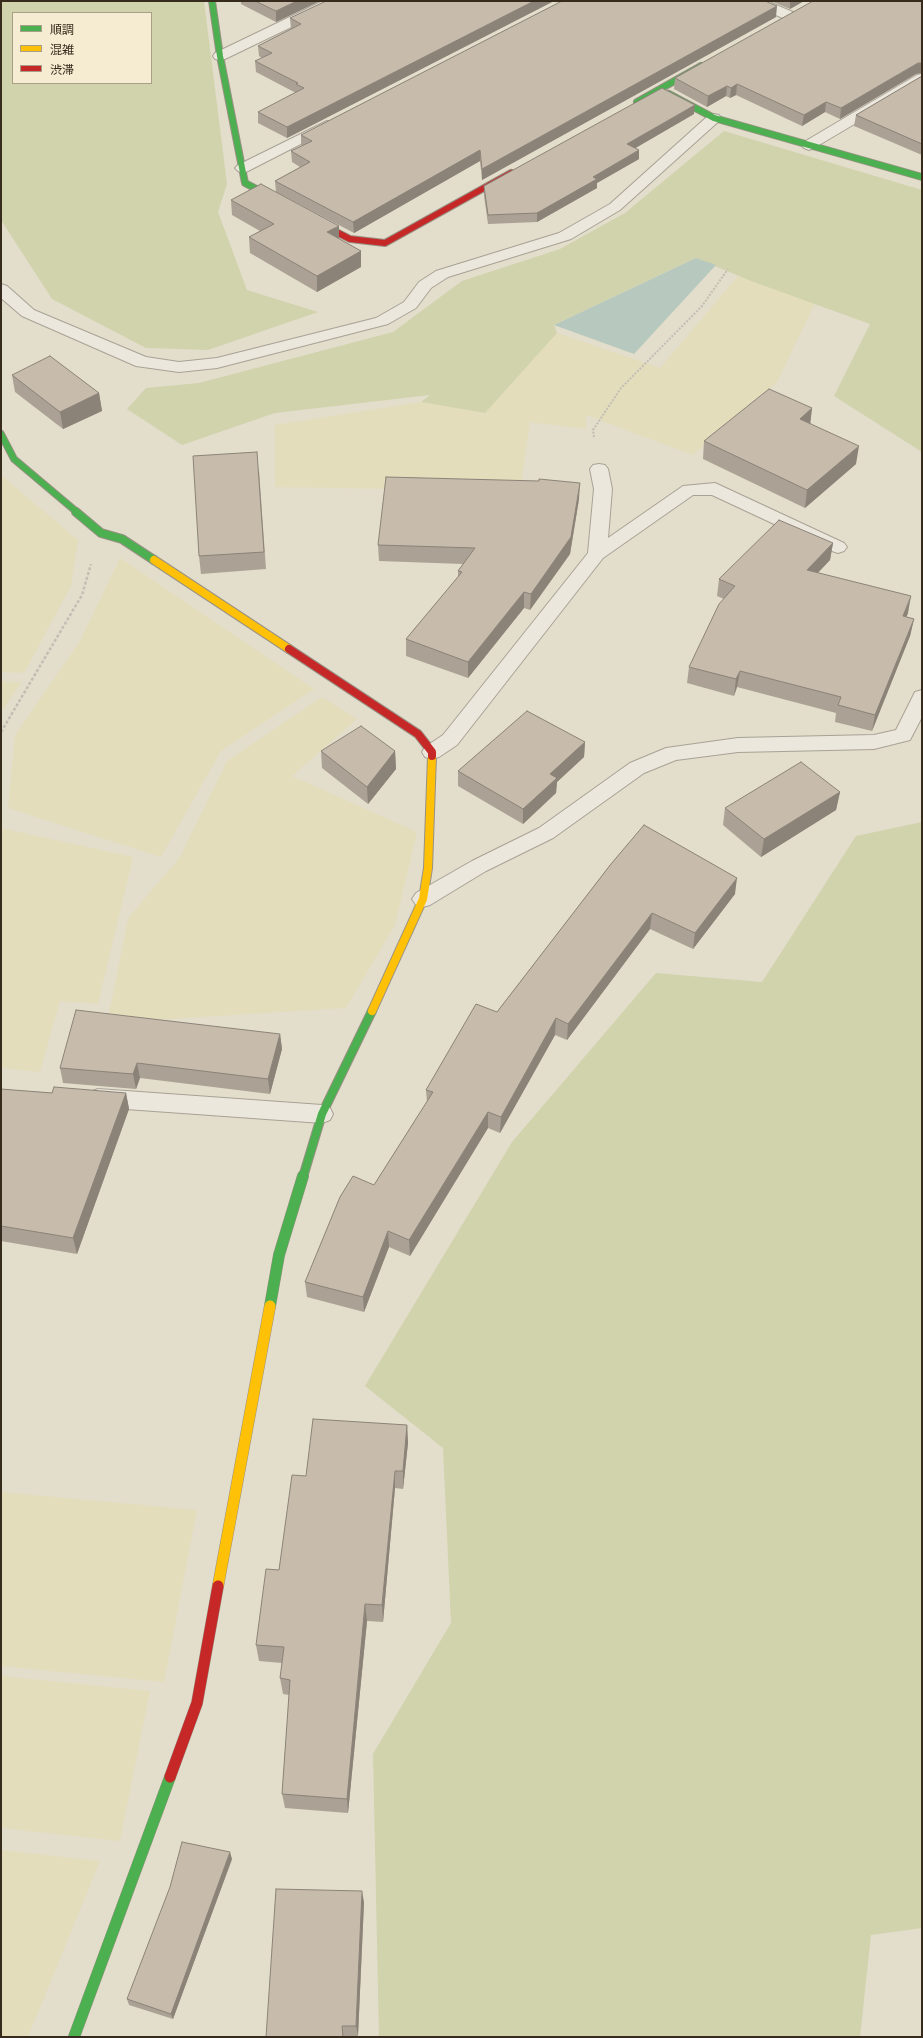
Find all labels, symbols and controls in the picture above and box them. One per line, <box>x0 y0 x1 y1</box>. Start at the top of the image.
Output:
legend <box>12 12 152 84</box>
text: 順調 <box>50 23 74 37</box>
text: 混雑 <box>50 43 74 57</box>
text: 渋滞 <box>50 63 74 77</box>

